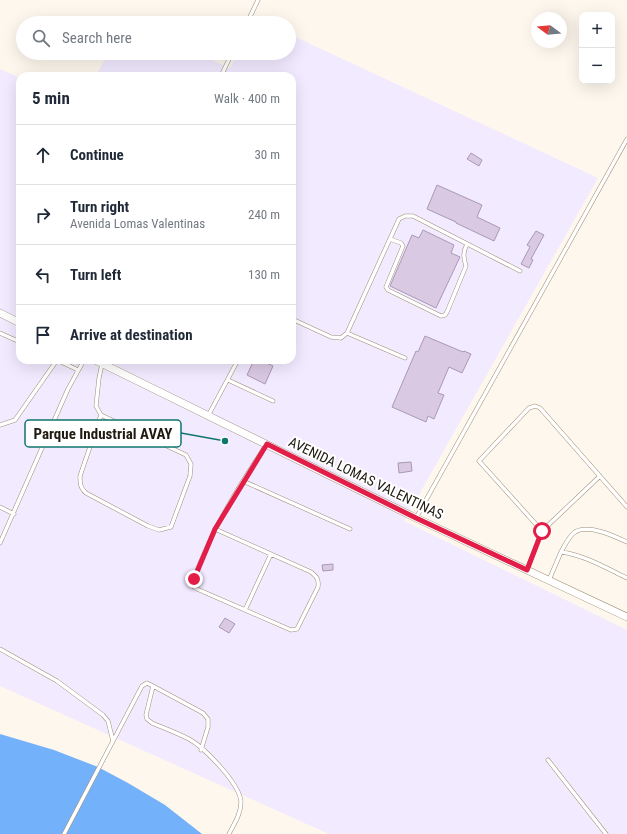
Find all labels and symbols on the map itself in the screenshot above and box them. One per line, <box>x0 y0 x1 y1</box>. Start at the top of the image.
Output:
north arrow <box>531 12 567 48</box>
callout: Parque Industrial AVAY <box>25 420 181 447</box>
text: Parque Industrial AVAY <box>33 425 173 443</box>
street label: AVENIDA LOMAS VALENTINAS <box>286 434 446 522</box>
route start <box>533 522 551 540</box>
route end <box>185 570 203 588</box>

